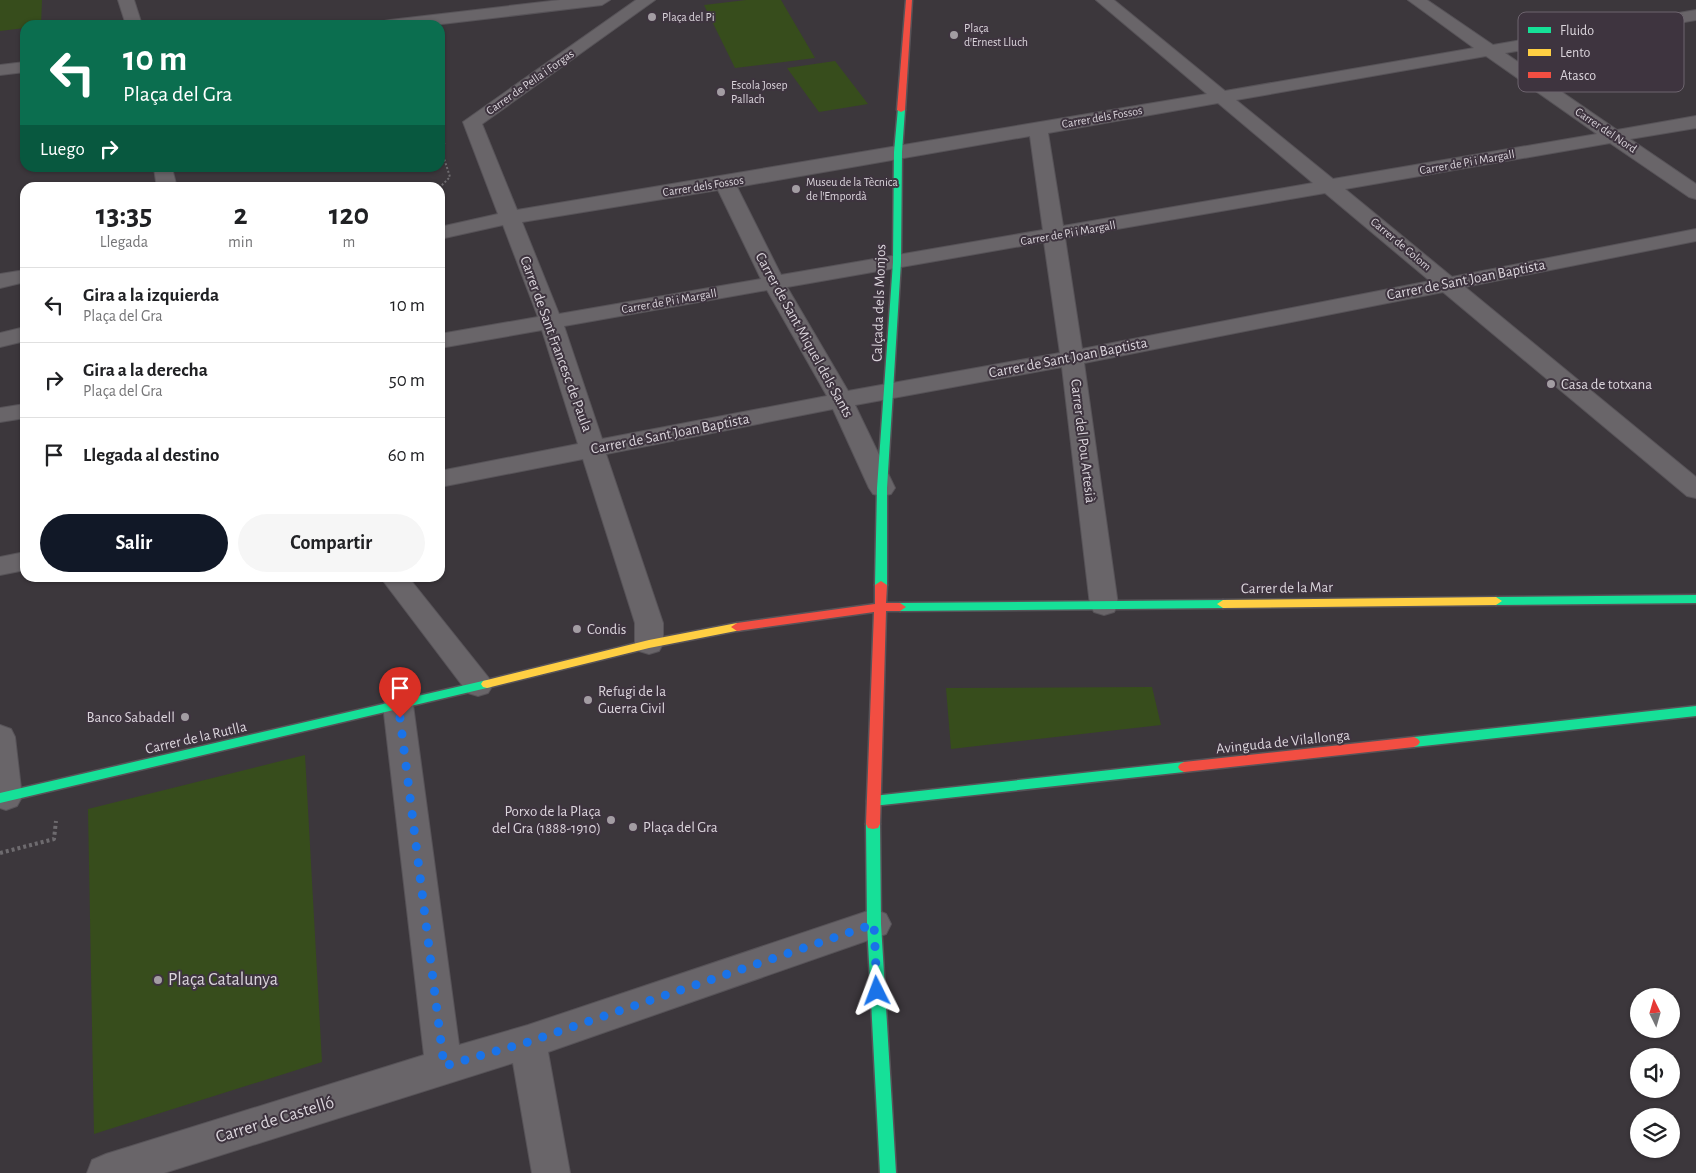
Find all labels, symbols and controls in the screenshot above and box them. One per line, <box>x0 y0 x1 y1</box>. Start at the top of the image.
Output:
marker: Plaça del Pi <box>646 11 658 23</box>
place label: Plaça del Pi <box>662 11 715 23</box>
legend <box>1518 12 1684 92</box>
place label: Plaça d'Ernest Lluch <box>964 22 1028 48</box>
text: Fluido <box>1560 24 1594 38</box>
marker: Plaça d'Ernest Lluch <box>948 29 960 41</box>
icon: left <box>40 40 105 105</box>
text: 10 m <box>123 42 187 77</box>
text: Lento <box>1560 46 1591 60</box>
street label: Carrer de Pella i Forgas <box>484 47 576 117</box>
text: Atasco <box>1560 69 1596 83</box>
place label: Escola Josep Pallach <box>731 79 788 105</box>
text: Plaça del Gra <box>123 83 232 105</box>
marker: Escola Josep Pallach <box>715 86 727 98</box>
street label: Carrer dels Fossos <box>1061 104 1143 130</box>
street label: Carrer del Nord <box>1573 105 1639 155</box>
icon: right <box>95 135 123 163</box>
text: Luego <box>40 140 85 159</box>
street label: Carrer de Pi i Margall <box>1419 148 1515 176</box>
street label: Carrer dels Fossos <box>662 174 744 198</box>
place label: Museu de la Tècnica de l'Empordà <box>806 176 898 202</box>
marker: Museu de la Tècnica de l'Empordà <box>790 183 802 195</box>
text: 13:35 <box>96 200 152 230</box>
text: 2 <box>233 200 248 230</box>
text: 120 <box>329 200 369 230</box>
street label: Carrer de Colom <box>1369 215 1433 273</box>
street label: Carrer de Pi i Margall <box>1020 219 1116 247</box>
text: Llegada <box>100 234 148 250</box>
text: min <box>228 234 253 250</box>
text: m <box>343 234 355 250</box>
street label: Calçada dels Monjos <box>869 244 889 362</box>
street label: Carrer de Sant Miquel dels Sants <box>752 250 856 420</box>
street label: Carrer de Sant Francesc de Paula <box>517 254 595 434</box>
street label: Carrer de Sant Joan Baptista <box>1385 257 1547 303</box>
text: Gira a la izquierda <box>83 286 219 305</box>
street label: Carrer de Pi i Margall <box>621 287 717 315</box>
icon: left <box>40 291 68 319</box>
text: 10 m <box>390 296 425 315</box>
text: Plaça del Gra <box>83 308 163 324</box>
street label: Carrer de Sant Joan Baptista <box>987 335 1149 381</box>
text: Gira a la derecha <box>83 361 208 380</box>
icon: right <box>40 366 68 394</box>
text: 50 m <box>389 371 425 390</box>
place label: Casa de totxana <box>1561 377 1652 392</box>
street label: Carrer del Pou Artesià <box>1068 378 1098 504</box>
marker: Casa de totxana <box>1545 378 1557 390</box>
text: Plaça del Gra <box>83 383 163 399</box>
street label: Carrer de Sant Joan Baptista <box>589 411 751 457</box>
icon: arrive <box>40 441 68 469</box>
text: Llegada al destino <box>83 446 220 465</box>
text: 60 m <box>388 446 425 465</box>
button: Salir <box>40 514 228 572</box>
button: Compartir <box>238 514 425 572</box>
street label: Carrer de la Mar <box>1241 580 1333 596</box>
place label: Condis <box>587 622 626 637</box>
marker: Condis <box>571 623 583 635</box>
pin <box>379 667 421 718</box>
icon: arrive <box>386 674 414 702</box>
place label: Refugi de la Guerra Civil <box>598 684 666 716</box>
marker: Refugi de la Guerra Civil <box>582 694 594 706</box>
place label: Banco Sabadell <box>86 710 175 725</box>
marker: Banco Sabadell <box>179 711 191 723</box>
street label: Carrer de la Rutlla <box>144 719 248 757</box>
street label: Avinguda de Vilallonga <box>1215 728 1351 756</box>
place label: Porxo de la Plaça del Gra (1888-1910) <box>492 804 601 836</box>
marker: Porxo de la Plaça del Gra (1888-1910) <box>605 814 617 826</box>
place label: Plaça del Gra <box>643 820 718 835</box>
marker: Plaça del Gra <box>627 821 639 833</box>
position arrow <box>850 964 902 1016</box>
place label: Plaça Catalunya <box>168 971 278 989</box>
marker: Plaça Catalunya <box>152 974 164 986</box>
north arrow <box>1630 988 1680 1038</box>
map controls <box>1630 988 1680 1158</box>
button: sound <box>1630 1048 1680 1098</box>
street label: Carrer de Castelló <box>214 1093 336 1147</box>
button: layers <box>1630 1108 1680 1158</box>

